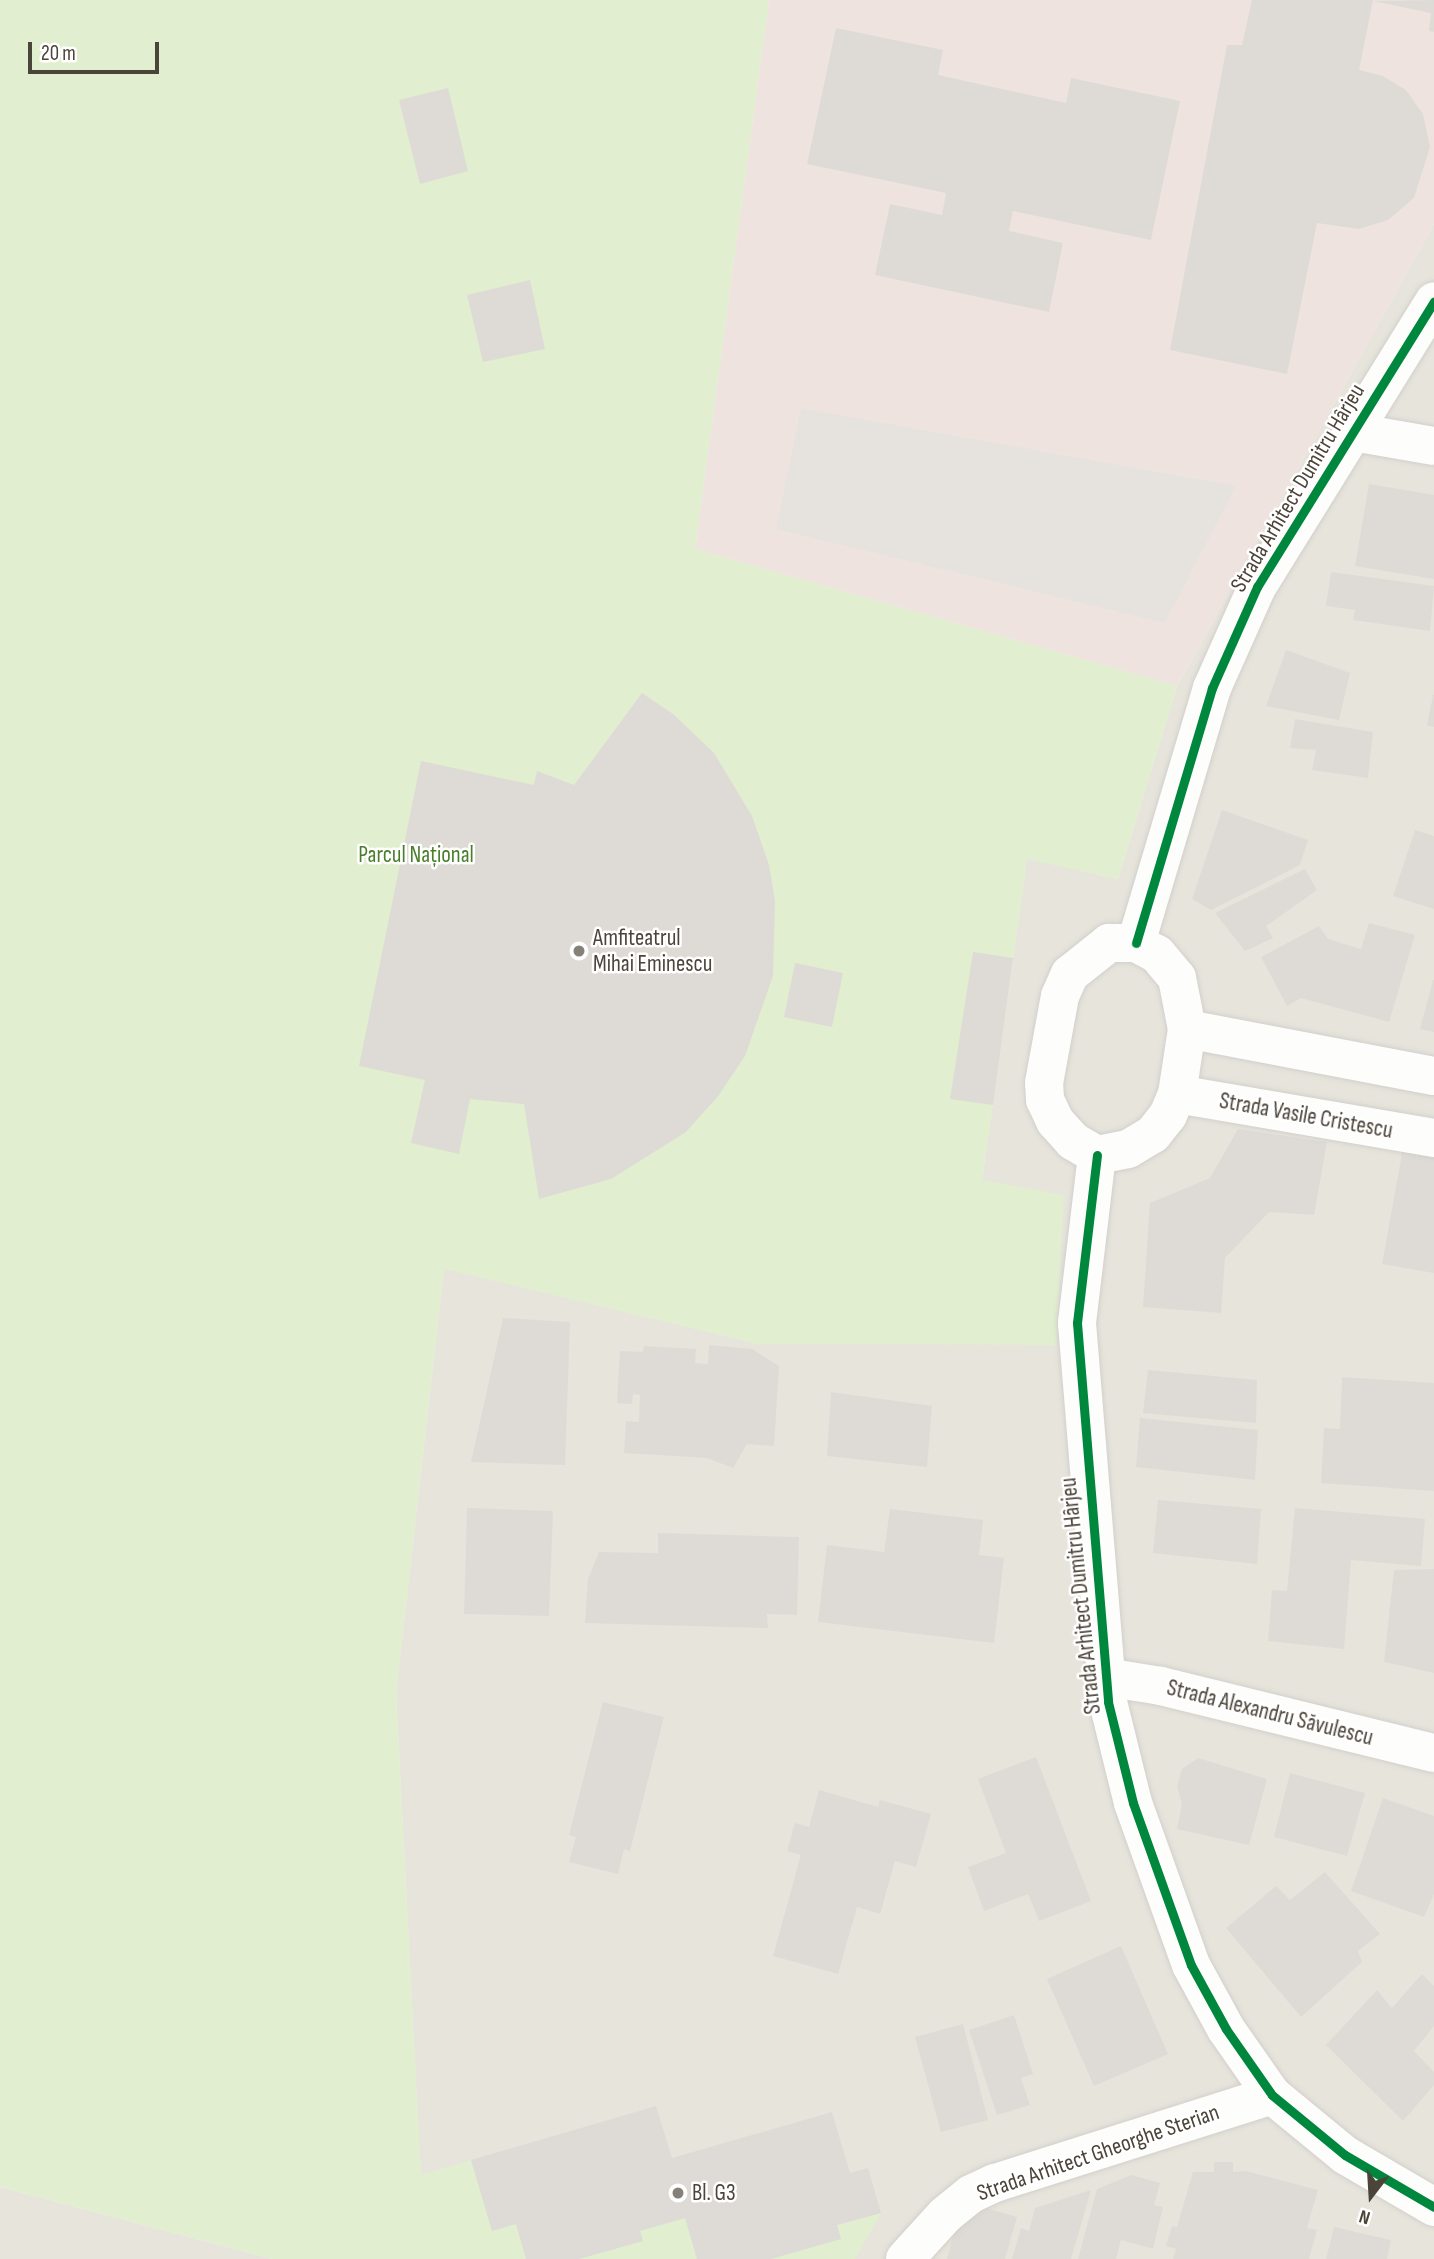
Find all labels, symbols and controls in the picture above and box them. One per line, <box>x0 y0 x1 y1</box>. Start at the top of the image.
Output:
scale bar <box>32 28 163 72</box>
text: 20 m <box>41 41 76 66</box>
street label: Strada Arhitect Dumitru Hârjeu <box>1225 379 1371 597</box>
park label: Parcul Național <box>358 841 474 869</box>
place label: Amfiteatrul Mihai Eminescu <box>593 924 712 978</box>
marker: Amfiteatrul Mihai Eminescu <box>571 943 587 959</box>
street label: Strada Vasile Cristescu <box>1217 1087 1395 1145</box>
street label: Strada Arhitect Dumitru Hârjeu <box>1055 1476 1107 1716</box>
street label: Strada Alexandru Săvulescu <box>1164 1674 1376 1752</box>
street label: Strada Arhitect Gheorghe Sterian <box>973 2099 1223 2207</box>
north arrow <box>1336 2161 1406 2231</box>
place label: Bl. G3 <box>692 2179 736 2207</box>
marker: Bl. G3 <box>670 2185 686 2201</box>
text: N <box>1356 2204 1373 2229</box>

